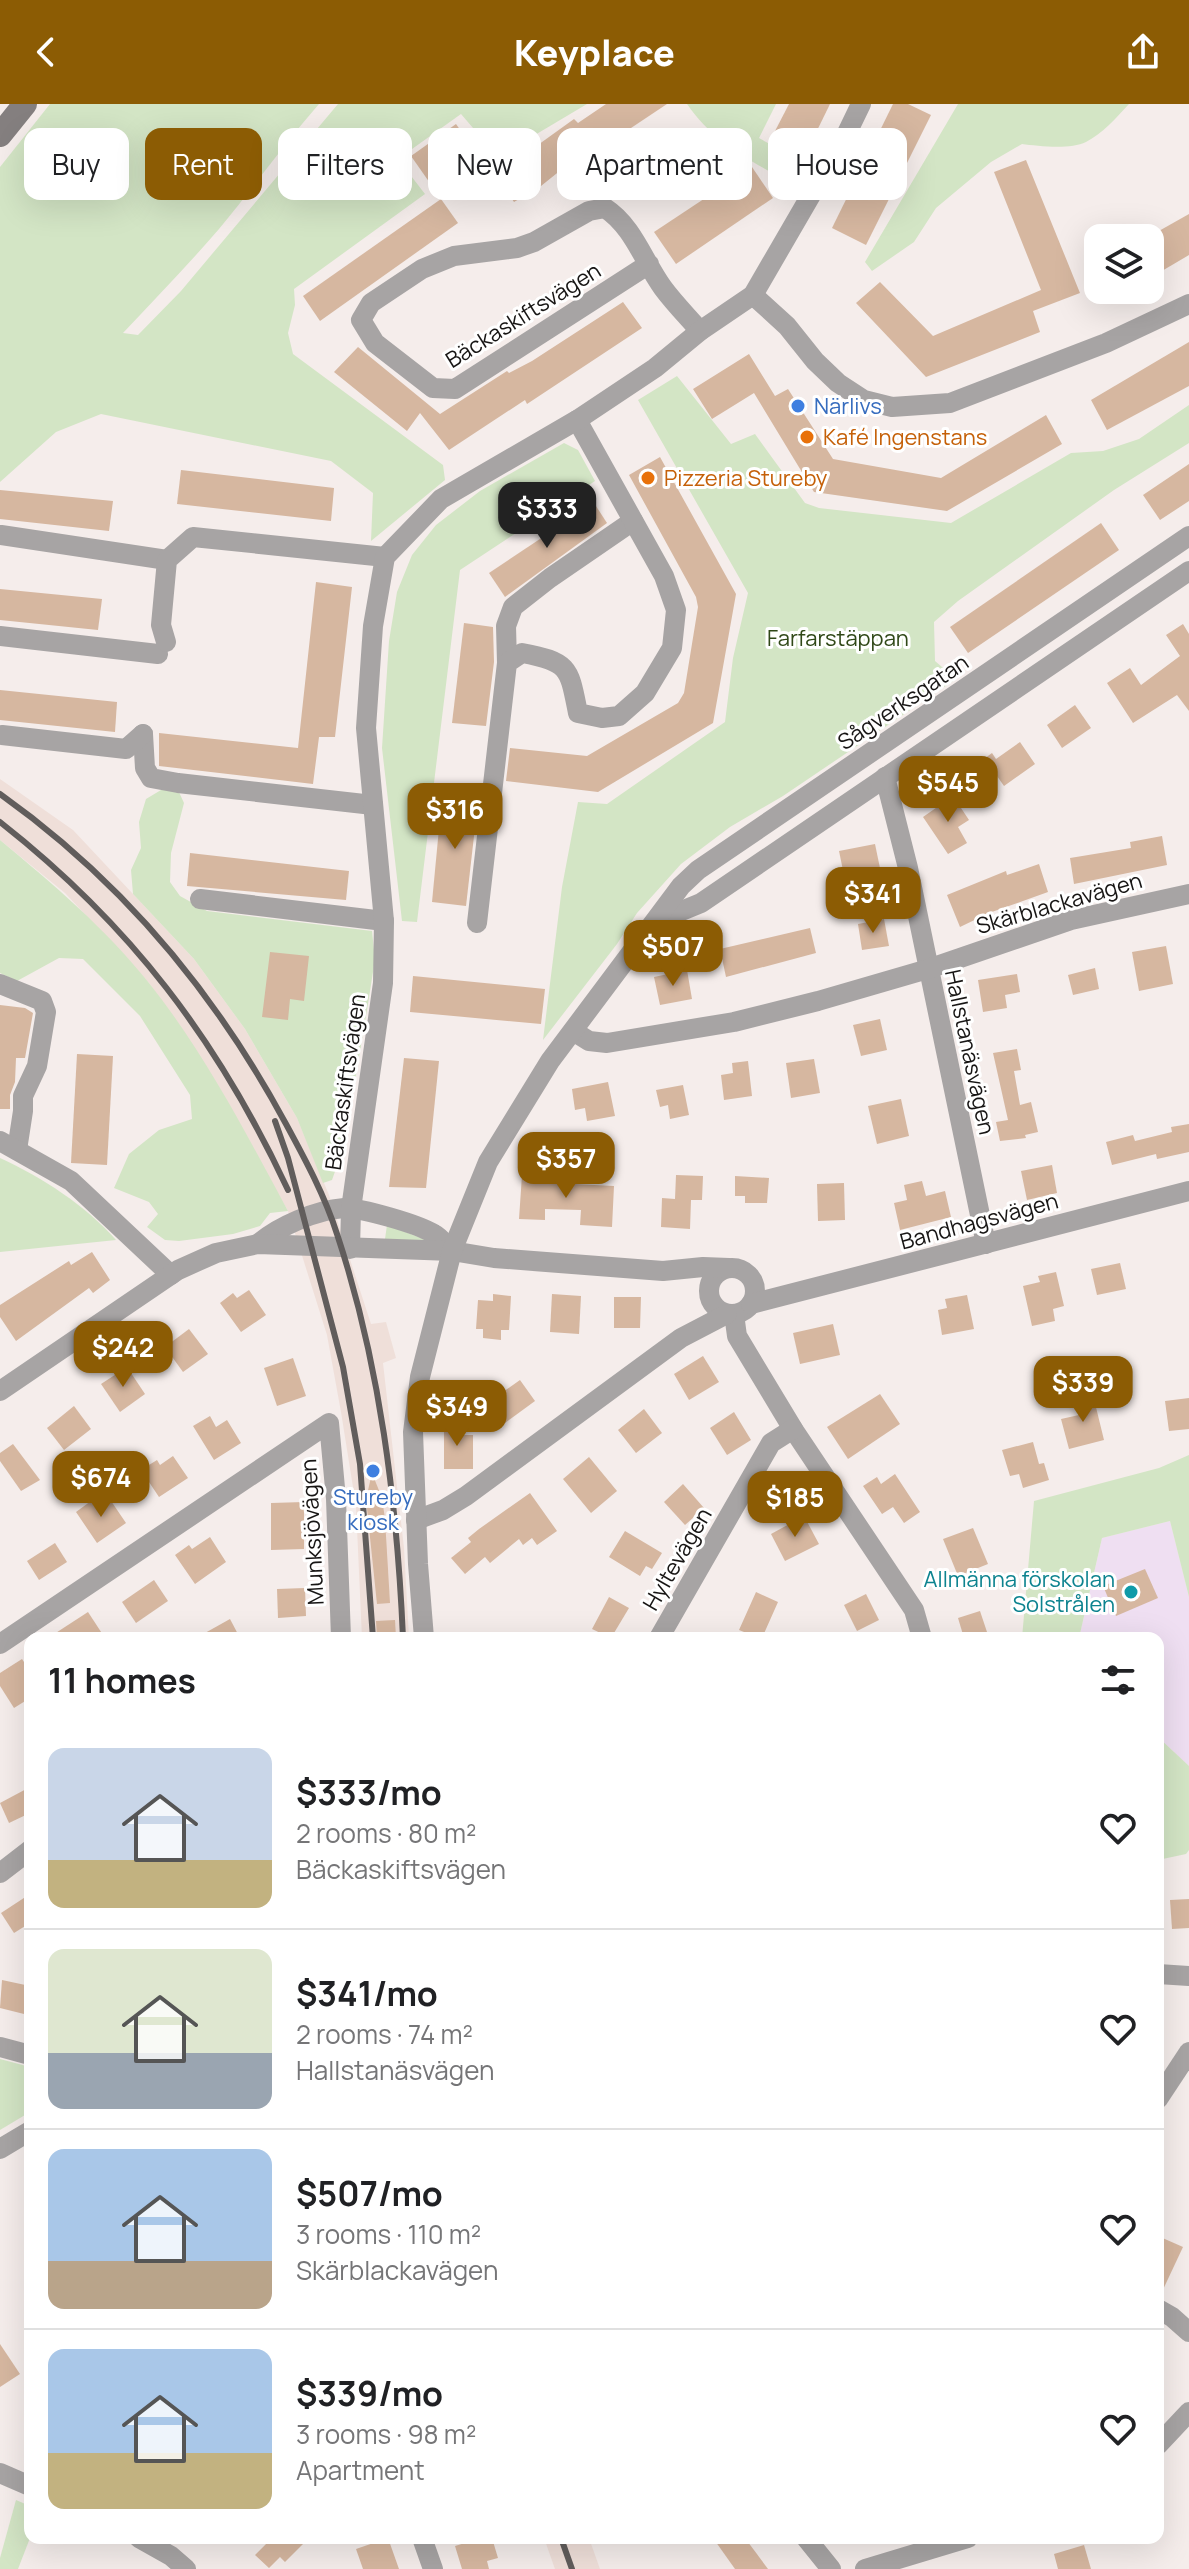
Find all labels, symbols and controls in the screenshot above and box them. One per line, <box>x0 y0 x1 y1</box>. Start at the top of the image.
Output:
text: Keyplace <box>514 28 675 77</box>
icon: back <box>24 30 68 74</box>
icon: share <box>1121 30 1165 74</box>
chip: Buy <box>24 128 129 200</box>
chip: Rent <box>145 128 262 200</box>
chip: Filters <box>278 128 412 200</box>
chip: New <box>428 128 541 200</box>
chip: Apartment <box>557 128 752 200</box>
chip: House <box>768 128 907 200</box>
map controls <box>1084 224 1164 304</box>
button: layers <box>1084 224 1164 304</box>
street label: Bäckaskiftsvägen <box>440 255 606 375</box>
place label: Närlivs <box>814 391 882 421</box>
marker: Närlivs <box>789 397 807 415</box>
place label: Kafé Ingenstans <box>823 422 987 452</box>
marker: Kafé Ingenstans <box>798 428 816 446</box>
place label: Pizzeria Stureby <box>664 463 828 493</box>
marker: Pizzeria Stureby <box>639 469 657 487</box>
pin: $333 <box>500 482 594 550</box>
text: $333 <box>516 490 578 526</box>
park label: Farfarstäppan <box>767 623 909 653</box>
street label: Sågverksgatan <box>832 647 974 757</box>
pin: $545 <box>901 756 995 824</box>
text: $545 <box>917 764 979 800</box>
pin: $316 <box>408 783 502 851</box>
text: $316 <box>426 791 485 827</box>
street label: Skärblackavägen <box>973 865 1145 941</box>
pin: $341 <box>826 867 920 935</box>
text: $341 <box>844 875 902 911</box>
pin: $507 <box>626 920 720 988</box>
text: $507 <box>642 928 704 964</box>
street label: Hallstanäsvägen <box>938 967 1002 1137</box>
street label: Bäckaskiftsvägen <box>318 992 372 1172</box>
pin: $357 <box>519 1132 613 1200</box>
text: $357 <box>536 1140 596 1176</box>
street label: Bandhagsvägen <box>897 1185 1061 1257</box>
pin: $242 <box>76 1321 170 1389</box>
text: $242 <box>92 1329 154 1365</box>
pin: $339 <box>1036 1356 1130 1424</box>
text: $339 <box>1052 1364 1114 1400</box>
pin: $349 <box>410 1380 504 1448</box>
text: $349 <box>426 1388 488 1424</box>
pin: $674 <box>54 1451 148 1519</box>
street label: Munksjövägen <box>293 1458 331 1606</box>
text: $674 <box>70 1459 132 1495</box>
marker: Stureby kiosk <box>364 1462 382 1480</box>
pin: $185 <box>748 1471 842 1539</box>
text: $185 <box>766 1479 824 1515</box>
place label: Stureby kiosk <box>333 1482 413 1537</box>
street label: Hyltevägen <box>636 1502 718 1616</box>
place label: Allmänna förskolan Solstrålen <box>924 1564 1115 1619</box>
marker: Allmänna förskolan Solstrålen <box>1122 1583 1140 1601</box>
text: 11 homes <box>48 1657 196 1703</box>
icon: filters <box>1096 1658 1140 1702</box>
text: $333/mo <box>296 1769 442 1815</box>
icon: home <box>112 1780 208 1876</box>
icon: heart <box>1096 1806 1140 1850</box>
text: 2 rooms · 80 m² <box>296 1815 476 1851</box>
text: Bäckaskiftsvägen <box>296 1851 506 1887</box>
text: $341/mo <box>296 1970 438 2016</box>
icon: home <box>112 1981 208 2077</box>
icon: heart <box>1096 2007 1140 2051</box>
text: 2 rooms · 74 m² <box>296 2016 473 2052</box>
text: Hallstanäsvägen <box>296 2052 494 2088</box>
text: $507/mo <box>296 2170 443 2216</box>
icon: home <box>112 2181 208 2277</box>
icon: heart <box>1096 2207 1140 2251</box>
text: 3 rooms · 110 m² <box>296 2216 481 2252</box>
text: Skärblackavägen <box>296 2252 498 2288</box>
text: $339/mo <box>296 2370 443 2416</box>
icon: home <box>112 2381 208 2477</box>
icon: heart <box>1096 2407 1140 2451</box>
text: 3 rooms · 98 m² <box>296 2416 476 2452</box>
text: Apartment <box>296 2452 425 2488</box>

